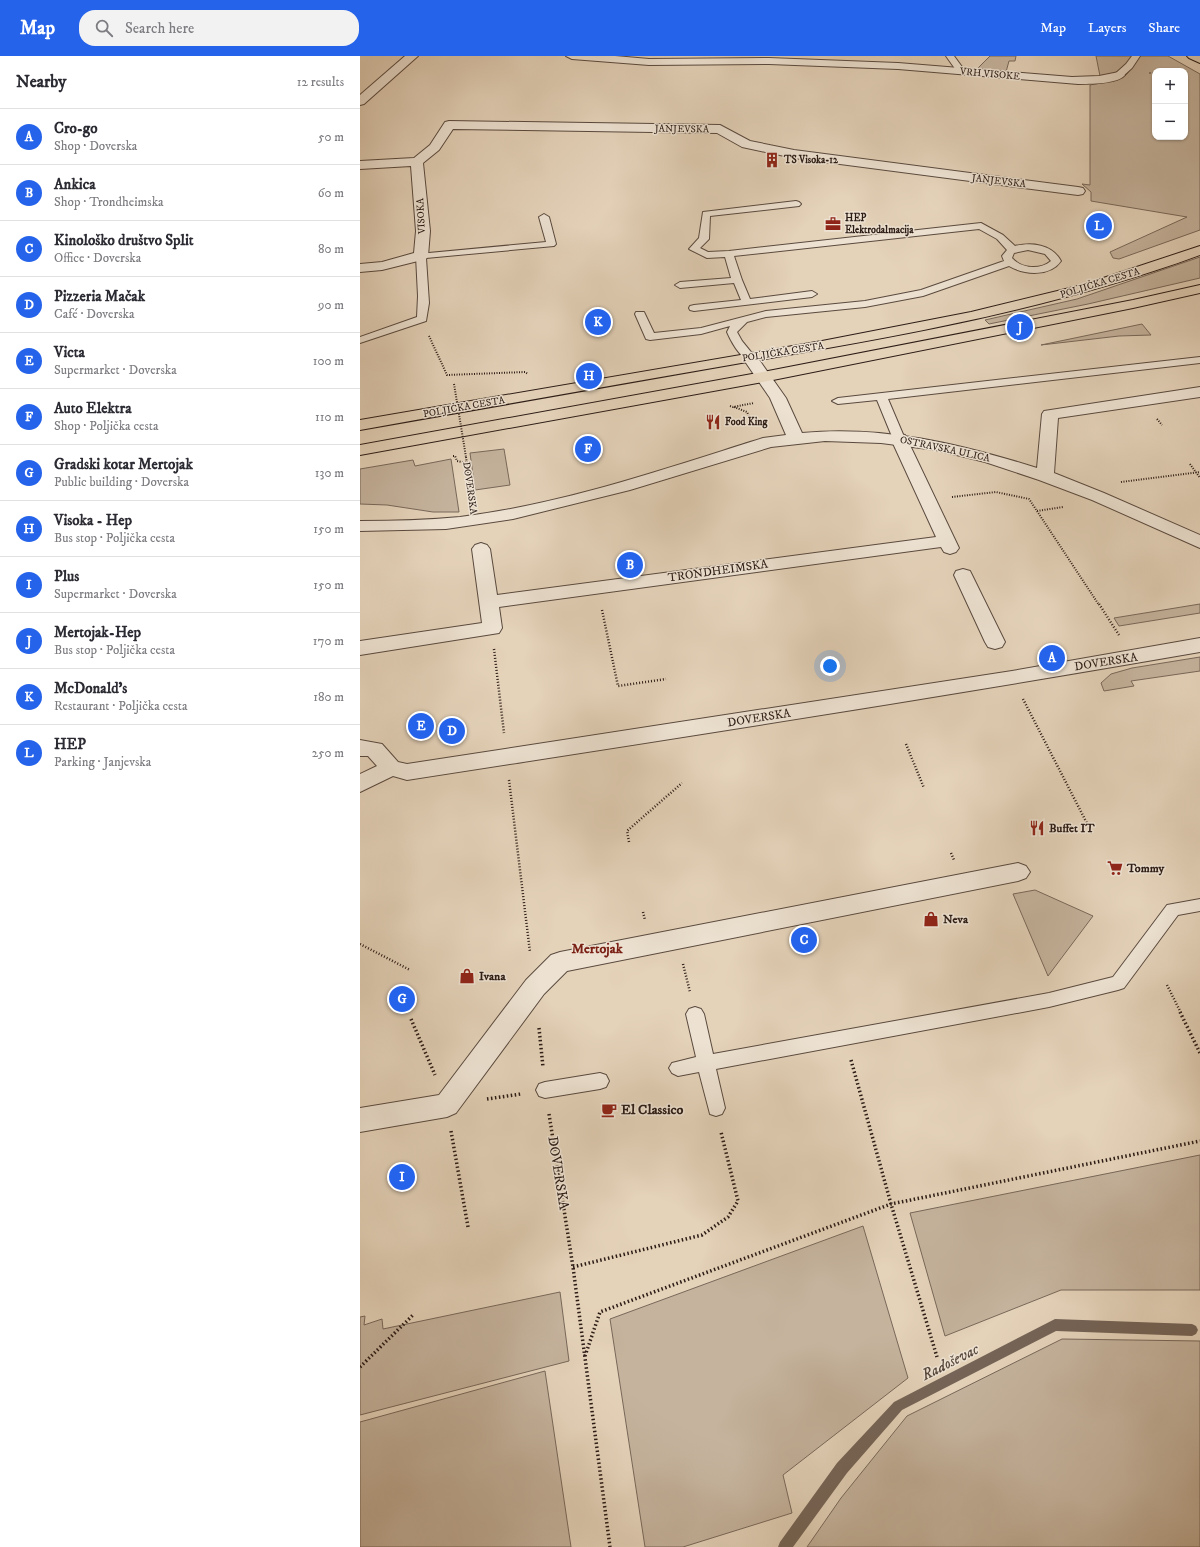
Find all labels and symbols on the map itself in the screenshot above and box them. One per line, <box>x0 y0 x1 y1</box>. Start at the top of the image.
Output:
street label: VRH VISOKE <box>958 65 1021 83</box>
street label: JANJEVSKA <box>654 123 710 135</box>
building icon: TS Visoka-12 <box>763 151 781 169</box>
place label: TS Visoka-12 <box>783 154 839 166</box>
street label: JANJEVSKA <box>970 172 1027 190</box>
street label: VISOKA <box>414 197 428 235</box>
pin: L <box>1086 211 1112 241</box>
place label: HEP Elektrodalmacija <box>845 212 914 237</box>
office icon: HEP Elektrodalmacija <box>824 215 842 233</box>
street label: POLJIČKA CESTA <box>1058 263 1142 301</box>
pin: K <box>585 307 611 337</box>
pin: J <box>1007 312 1033 342</box>
street label: POLJIČKA CESTA <box>741 338 825 364</box>
pin: H <box>576 361 602 391</box>
street label: POLJIČKA CESTA <box>422 392 506 420</box>
restaurant icon: Food King <box>704 413 722 431</box>
place label: Food King <box>725 416 768 429</box>
pin: F <box>575 434 601 464</box>
street label: OSTRAVSKA ULICA <box>899 434 992 465</box>
street label: DOVERSKA <box>460 461 480 516</box>
pin: B <box>617 550 643 580</box>
street label: TRONDHEIMSKA <box>667 557 769 585</box>
pin: A <box>1039 643 1065 673</box>
street label: DOVERSKA <box>1073 650 1139 674</box>
your location <box>820 656 840 676</box>
street label: DOVERSKA <box>726 706 792 730</box>
pin: E <box>408 711 434 741</box>
pin: D <box>439 716 465 746</box>
restaurant icon: Buffet IT <box>1028 819 1046 837</box>
place label: Buffet IT <box>1049 821 1095 836</box>
supermarket icon: Tommy <box>1106 859 1124 877</box>
place label: Tommy <box>1126 861 1165 876</box>
shop icon: Neva <box>922 910 940 928</box>
place label: Neva <box>943 912 969 927</box>
pin: C <box>791 925 817 955</box>
district label: Mertojak <box>571 940 624 958</box>
shop icon: Ivana <box>458 967 476 985</box>
place label: Ivana <box>479 969 506 984</box>
pin: G <box>389 984 415 1014</box>
cafe icon: El Classico <box>600 1101 618 1119</box>
place label: El Classico <box>621 1101 684 1119</box>
street label: DOVERSKA <box>543 1135 573 1212</box>
pin: I <box>389 1162 415 1192</box>
water label: Radoševac <box>917 1338 983 1385</box>

